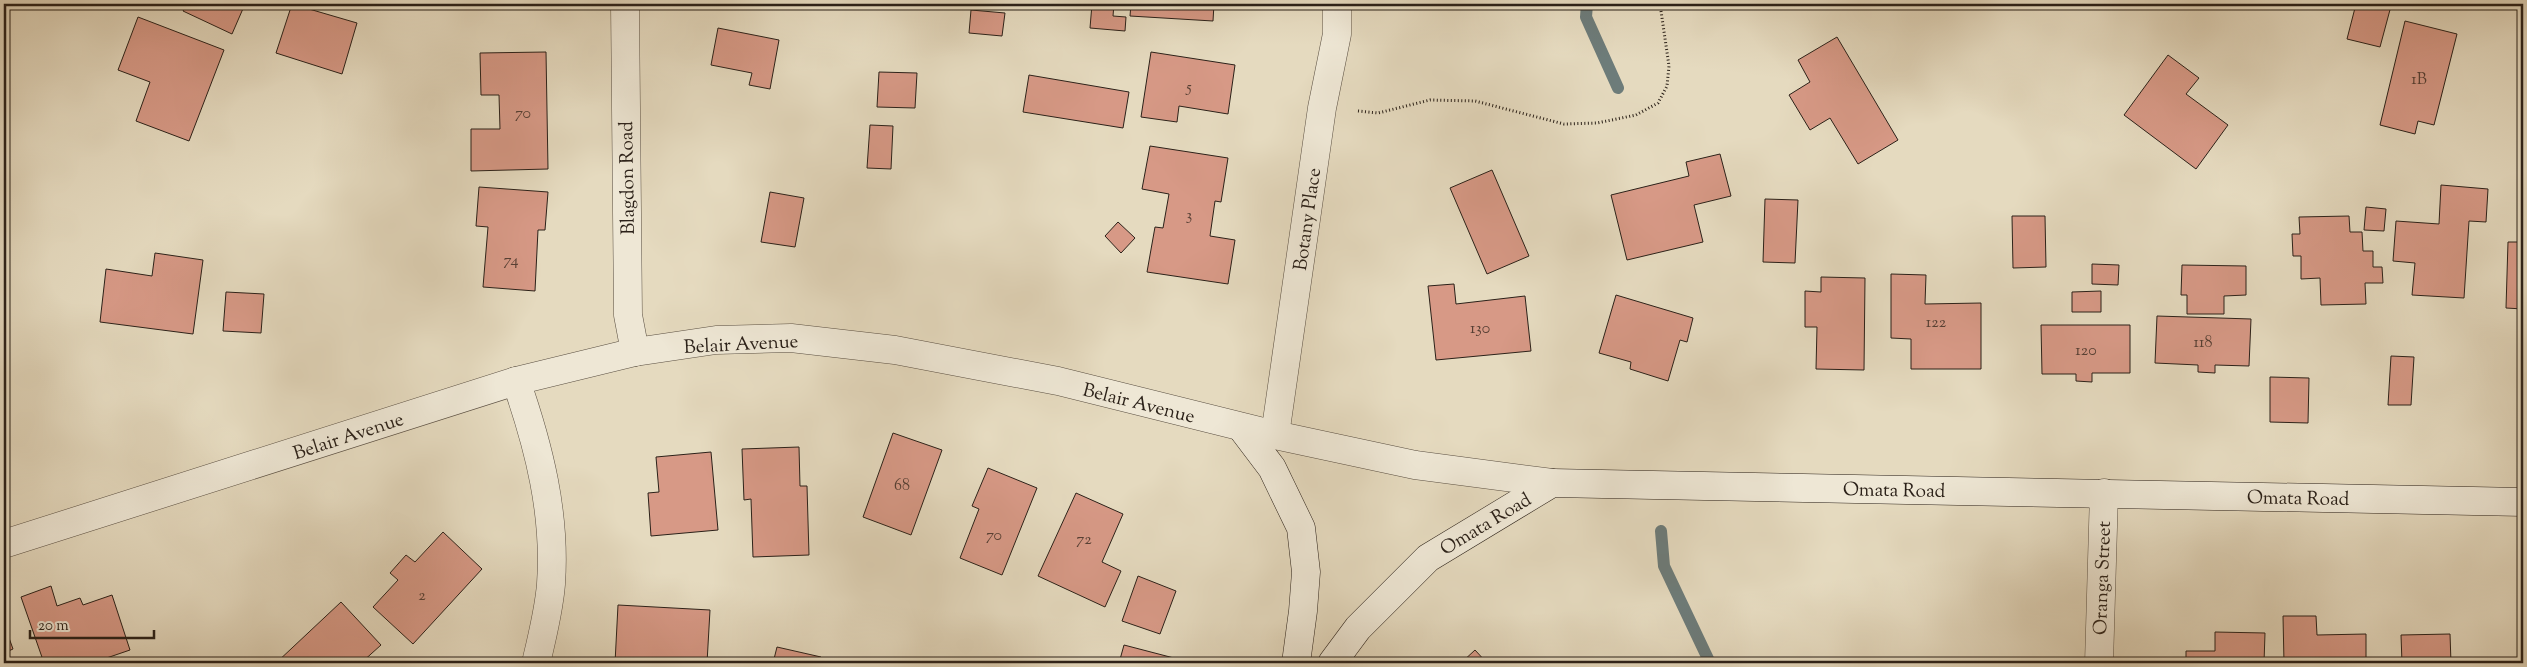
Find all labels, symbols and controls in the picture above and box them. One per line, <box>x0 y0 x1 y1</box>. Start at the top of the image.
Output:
house number: 1B <box>2411 69 2427 92</box>
house number: 5 <box>1185 77 1192 100</box>
house number: 70 <box>515 103 531 126</box>
street label: Blagdon Road <box>614 121 643 235</box>
street label: Botany Place <box>1288 166 1329 273</box>
house number: 3 <box>1186 205 1192 228</box>
house number: 74 <box>504 250 519 273</box>
house number: 122 <box>1926 312 1947 335</box>
house number: 130 <box>1470 318 1490 341</box>
street label: Belair Avenue <box>683 329 799 362</box>
house number: 118 <box>2194 332 2212 355</box>
house number: 120 <box>2075 340 2097 363</box>
street label: Belair Avenue <box>1079 377 1197 431</box>
street label: Belair Avenue <box>290 407 408 468</box>
house number: 68 <box>894 475 910 498</box>
street label: Omata Road <box>1842 477 1946 506</box>
street label: Omata Road <box>2246 485 2350 514</box>
street label: Omata Road <box>1435 487 1537 563</box>
street label: Oranga Street <box>2088 520 2119 636</box>
house number: 70 <box>986 525 1002 548</box>
house number: 72 <box>1076 529 1092 552</box>
house number: 2 <box>418 585 426 608</box>
scale bar <box>30 607 154 639</box>
text: 20 m <box>38 616 69 637</box>

